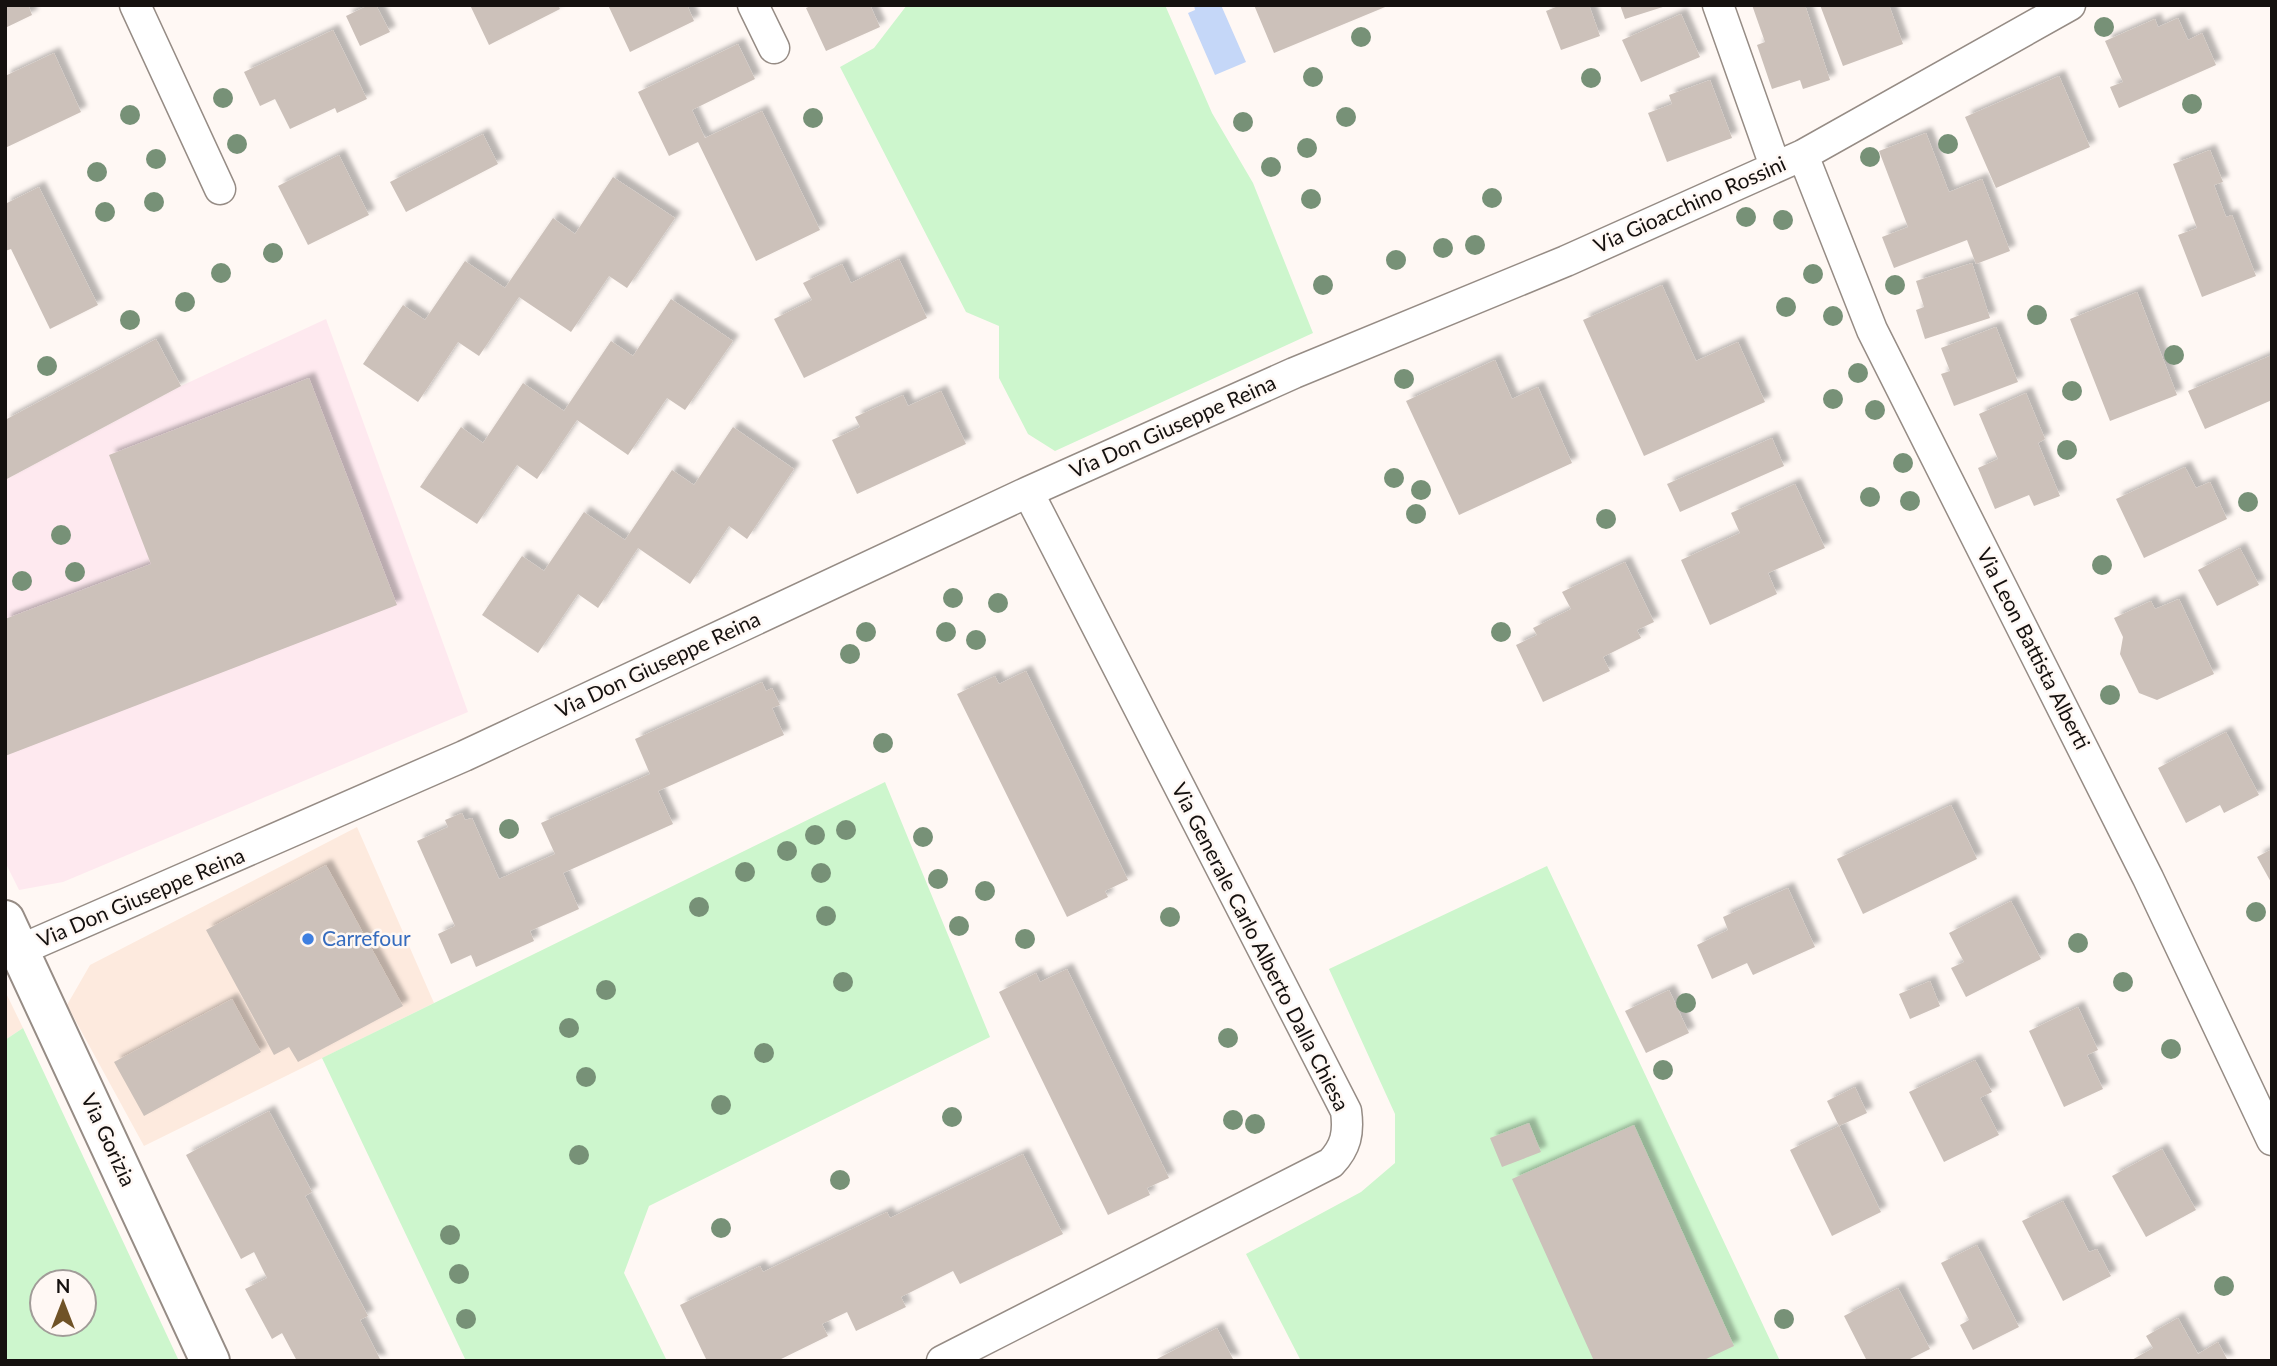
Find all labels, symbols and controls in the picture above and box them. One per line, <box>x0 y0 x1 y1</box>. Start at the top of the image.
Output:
street label: Via Gioacchino Rossini <box>1589 150 1789 257</box>
street label: Via Don Giuseppe Reina <box>1066 369 1279 482</box>
street label: Via Leon Battista Alberti <box>1973 543 2096 753</box>
street label: Via Don Giuseppe Reina <box>551 605 764 722</box>
street label: Via Generale Carlo Alberto Dalla Chiesa <box>1167 778 1355 1115</box>
street label: Via Don Giuseppe Reina <box>33 842 248 952</box>
place label: Carrefour <box>322 925 411 950</box>
marker: Carrefour <box>300 931 316 947</box>
street label: Via Gorizia <box>77 1089 142 1190</box>
north arrow <box>28 1268 98 1338</box>
text: N <box>56 1274 70 1297</box>

